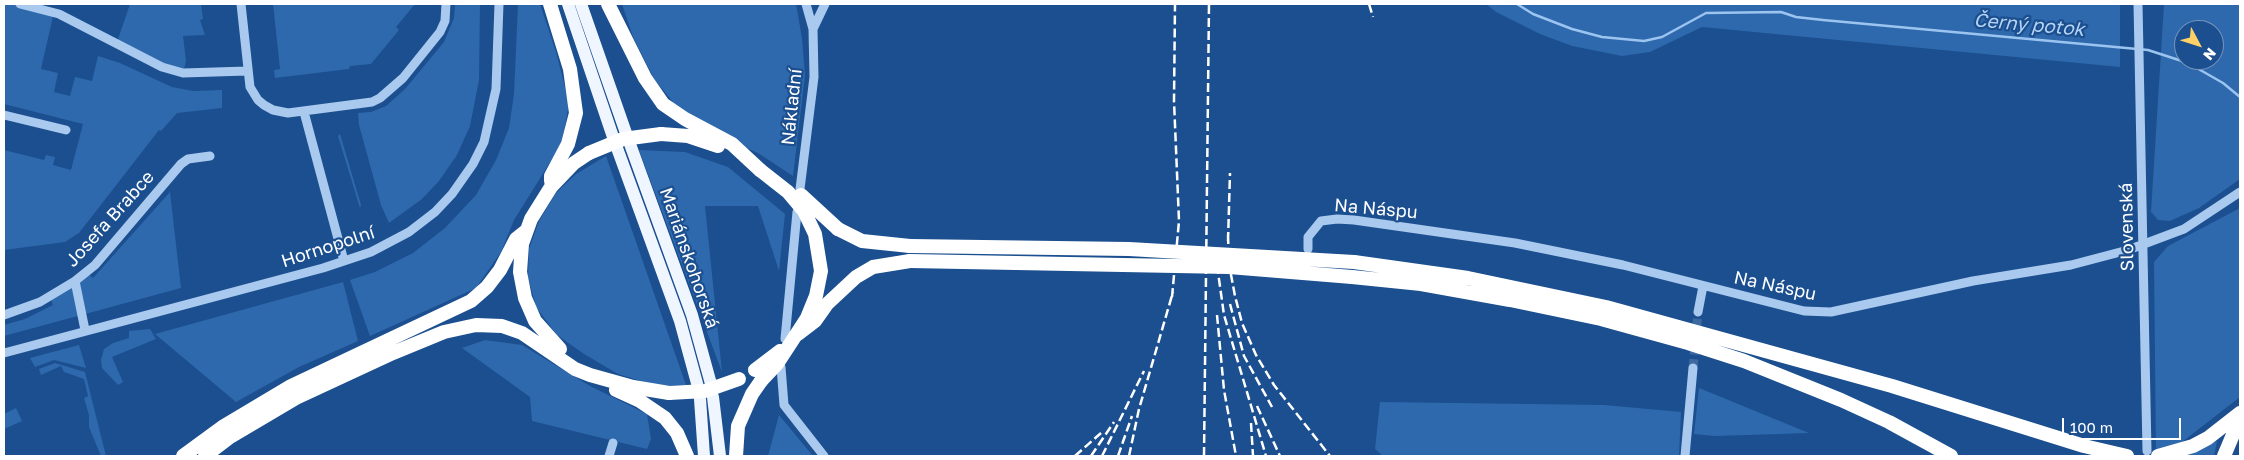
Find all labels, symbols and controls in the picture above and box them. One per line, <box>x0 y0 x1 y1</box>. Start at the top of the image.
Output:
water label: Černý potok <box>1973 9 2085 41</box>
north arrow <box>2174 20 2224 70</box>
text: N <box>2200 45 2220 64</box>
street label: Nákladní <box>777 68 807 146</box>
street label: Josefa Brabce <box>61 166 159 272</box>
street label: Slovenská <box>2115 183 2139 271</box>
street label: Mariánskohorská <box>655 185 723 331</box>
street label: Na Náspu <box>1333 195 1419 223</box>
street label: Hornopolní <box>279 222 377 272</box>
street label: Na Náspu <box>1732 267 1818 305</box>
scale bar <box>2064 408 2183 440</box>
text: 100 m <box>2070 418 2113 436</box>

